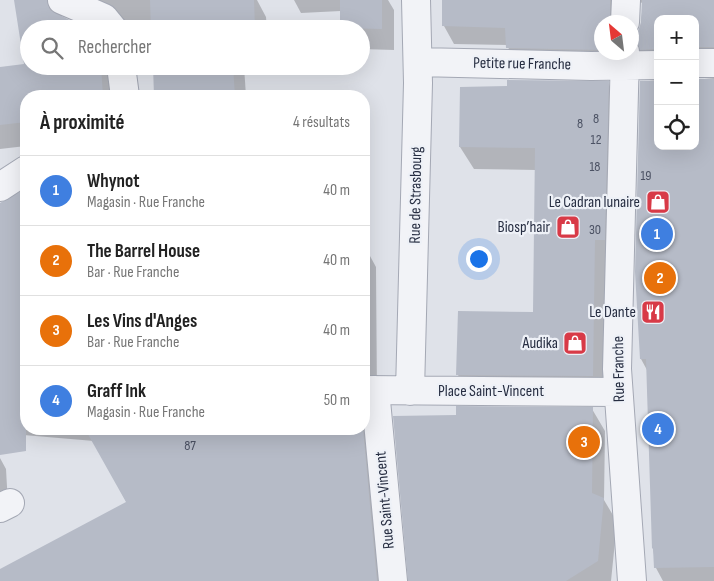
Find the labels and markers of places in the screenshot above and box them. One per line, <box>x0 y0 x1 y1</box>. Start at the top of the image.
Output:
shop icon: Le Cadran lunaire <box>645 189 671 215</box>
place label: Le Cadran lunaire <box>549 193 640 212</box>
shop icon: Biosp’hair <box>555 214 581 240</box>
pin: 1 <box>641 215 673 253</box>
place label: Biosp’hair <box>498 218 550 237</box>
pin: 2 <box>644 259 676 297</box>
restaurant icon: Le Dante <box>640 299 666 325</box>
place label: Le Dante <box>589 303 636 322</box>
shop icon: Audika <box>562 330 588 356</box>
place label: Audika <box>522 334 558 353</box>
pin: 4 <box>642 410 674 448</box>
pin: 3 <box>568 423 600 461</box>

